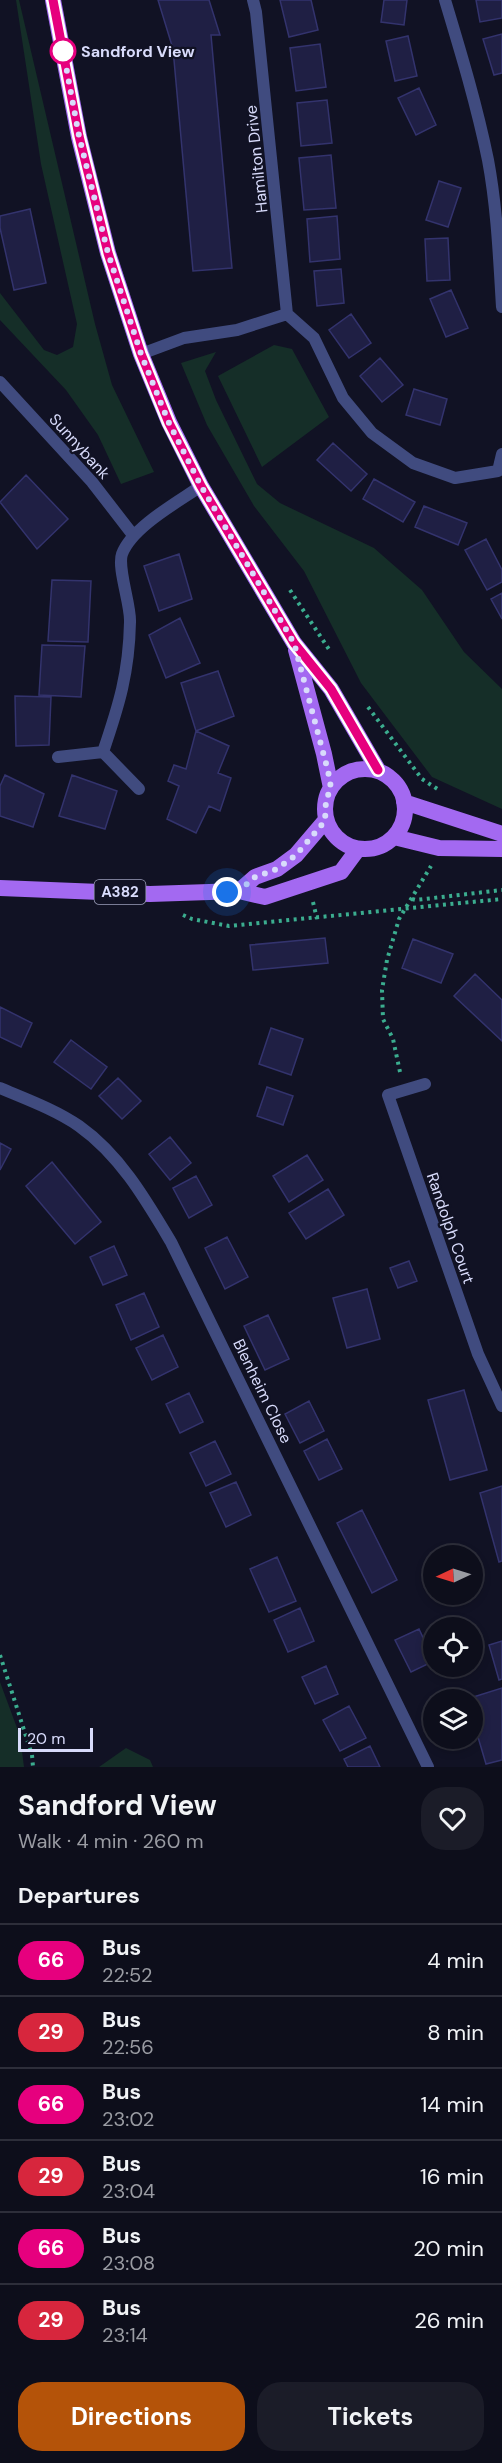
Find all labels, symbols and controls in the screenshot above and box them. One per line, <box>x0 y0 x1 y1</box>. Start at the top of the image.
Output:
marker: Sandford View <box>50 38 76 64</box>
place label: Sandford View <box>81 41 195 62</box>
street label: Hamilton Drive <box>240 104 273 214</box>
street label: Sunnybank <box>45 409 115 484</box>
your location <box>212 877 242 907</box>
road number: A382 <box>94 880 146 904</box>
street label: Randolph Court <box>422 1170 479 1286</box>
street label: Blenheim Close <box>228 1335 297 1447</box>
north arrow <box>423 1545 483 1605</box>
map controls <box>423 1545 483 1749</box>
button: locate <box>423 1617 483 1677</box>
button: layers <box>423 1689 483 1749</box>
scale bar <box>18 1725 93 1752</box>
text: 20 m <box>27 1728 66 1749</box>
text: Sandford View <box>18 1787 217 1824</box>
button: heart <box>421 1787 484 1850</box>
text: Walk · 4 min · 260 m <box>18 1828 203 1854</box>
text: Departures <box>18 1881 140 1910</box>
text: Bus <box>102 1933 141 1962</box>
text: 66 <box>38 1946 64 1974</box>
text: 4 min <box>427 1946 484 1975</box>
text: 22:52 <box>102 1962 152 1988</box>
text: Bus <box>102 2005 141 2034</box>
text: 29 <box>38 2018 64 2046</box>
text: 8 min <box>427 2018 484 2047</box>
text: 22:56 <box>102 2034 154 2060</box>
text: Bus <box>102 2077 141 2106</box>
text: 66 <box>38 2090 64 2118</box>
text: 14 min <box>420 2090 484 2119</box>
text: 23:02 <box>102 2106 154 2132</box>
text: Bus <box>102 2149 141 2178</box>
text: 29 <box>38 2162 64 2190</box>
text: 16 min <box>420 2162 484 2191</box>
text: 23:04 <box>102 2178 155 2204</box>
text: Bus <box>102 2221 141 2250</box>
text: 66 <box>38 2234 64 2262</box>
text: 20 min <box>413 2234 484 2263</box>
text: 23:08 <box>102 2250 155 2276</box>
text: Bus <box>102 2293 141 2322</box>
text: 29 <box>38 2306 64 2334</box>
text: 26 min <box>414 2306 484 2335</box>
text: 23:14 <box>102 2322 148 2348</box>
button: Directions <box>18 2382 245 2451</box>
button: Tickets <box>257 2382 484 2451</box>

